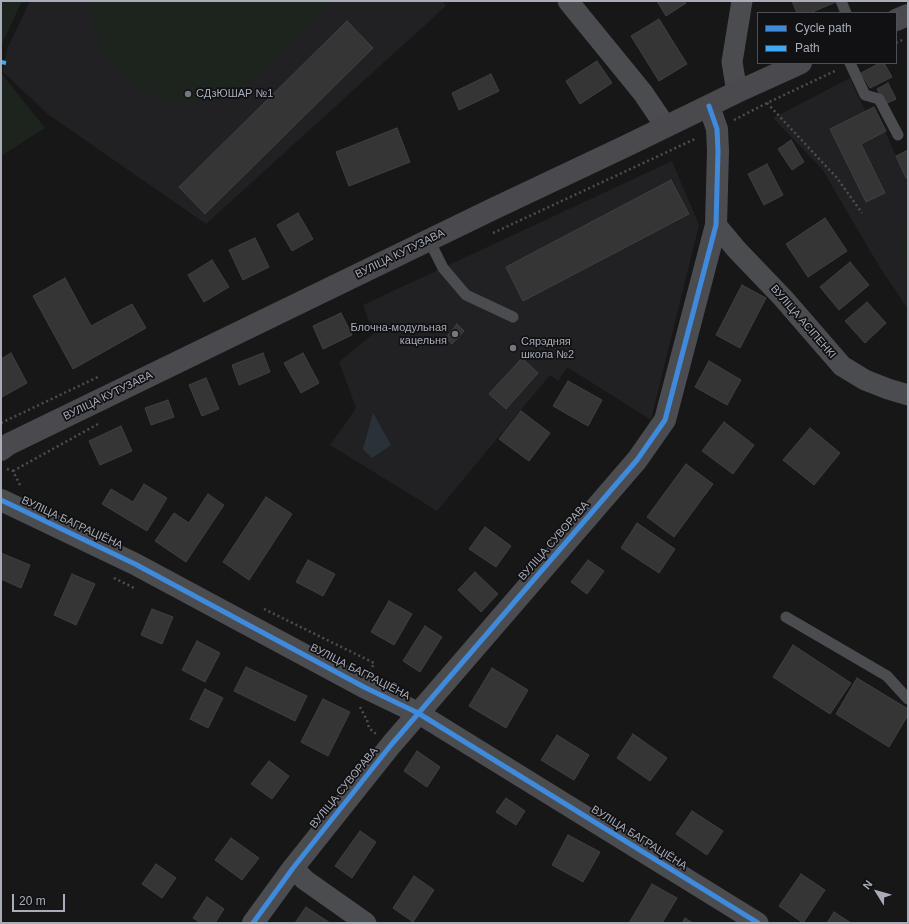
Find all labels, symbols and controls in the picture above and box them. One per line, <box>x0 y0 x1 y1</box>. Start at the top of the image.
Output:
legend <box>757 12 897 64</box>
text: Cycle path <box>795 21 852 35</box>
text: Path <box>795 41 820 55</box>
place label: СДзЮШАР №1 <box>196 87 273 101</box>
marker: СДзЮШАР №1 <box>183 89 193 99</box>
street label: ВУЛІЦА КУТУЗАВА <box>353 227 447 281</box>
street label: ВУЛІЦА АСІПЕНКІ <box>767 283 839 361</box>
place label: Блочна-модульная кацельня <box>350 321 447 347</box>
marker: Блочна-модульная кацельня <box>450 329 460 339</box>
place label: Сярэдняя школа №2 <box>521 335 574 361</box>
marker: Сярэдняя школа №2 <box>508 343 518 353</box>
street label: ВУЛІЦА КУТУЗАВА <box>61 369 155 423</box>
street label: ВУЛІЦА БАГРАЦІЁНА <box>19 494 125 552</box>
street label: ВУЛІЦА СУВОРАВА <box>516 499 592 583</box>
street label: ВУЛІЦА БАГРАЦІЁНА <box>308 641 412 703</box>
street label: ВУЛІЦА СУВОРАВА <box>307 745 381 831</box>
street label: ВУЛІЦА БАГРАЦІЁНА <box>589 803 689 873</box>
north arrow <box>857 872 897 912</box>
text: N <box>860 878 875 892</box>
scale bar <box>14 886 67 912</box>
text: 20 m <box>19 894 46 908</box>

